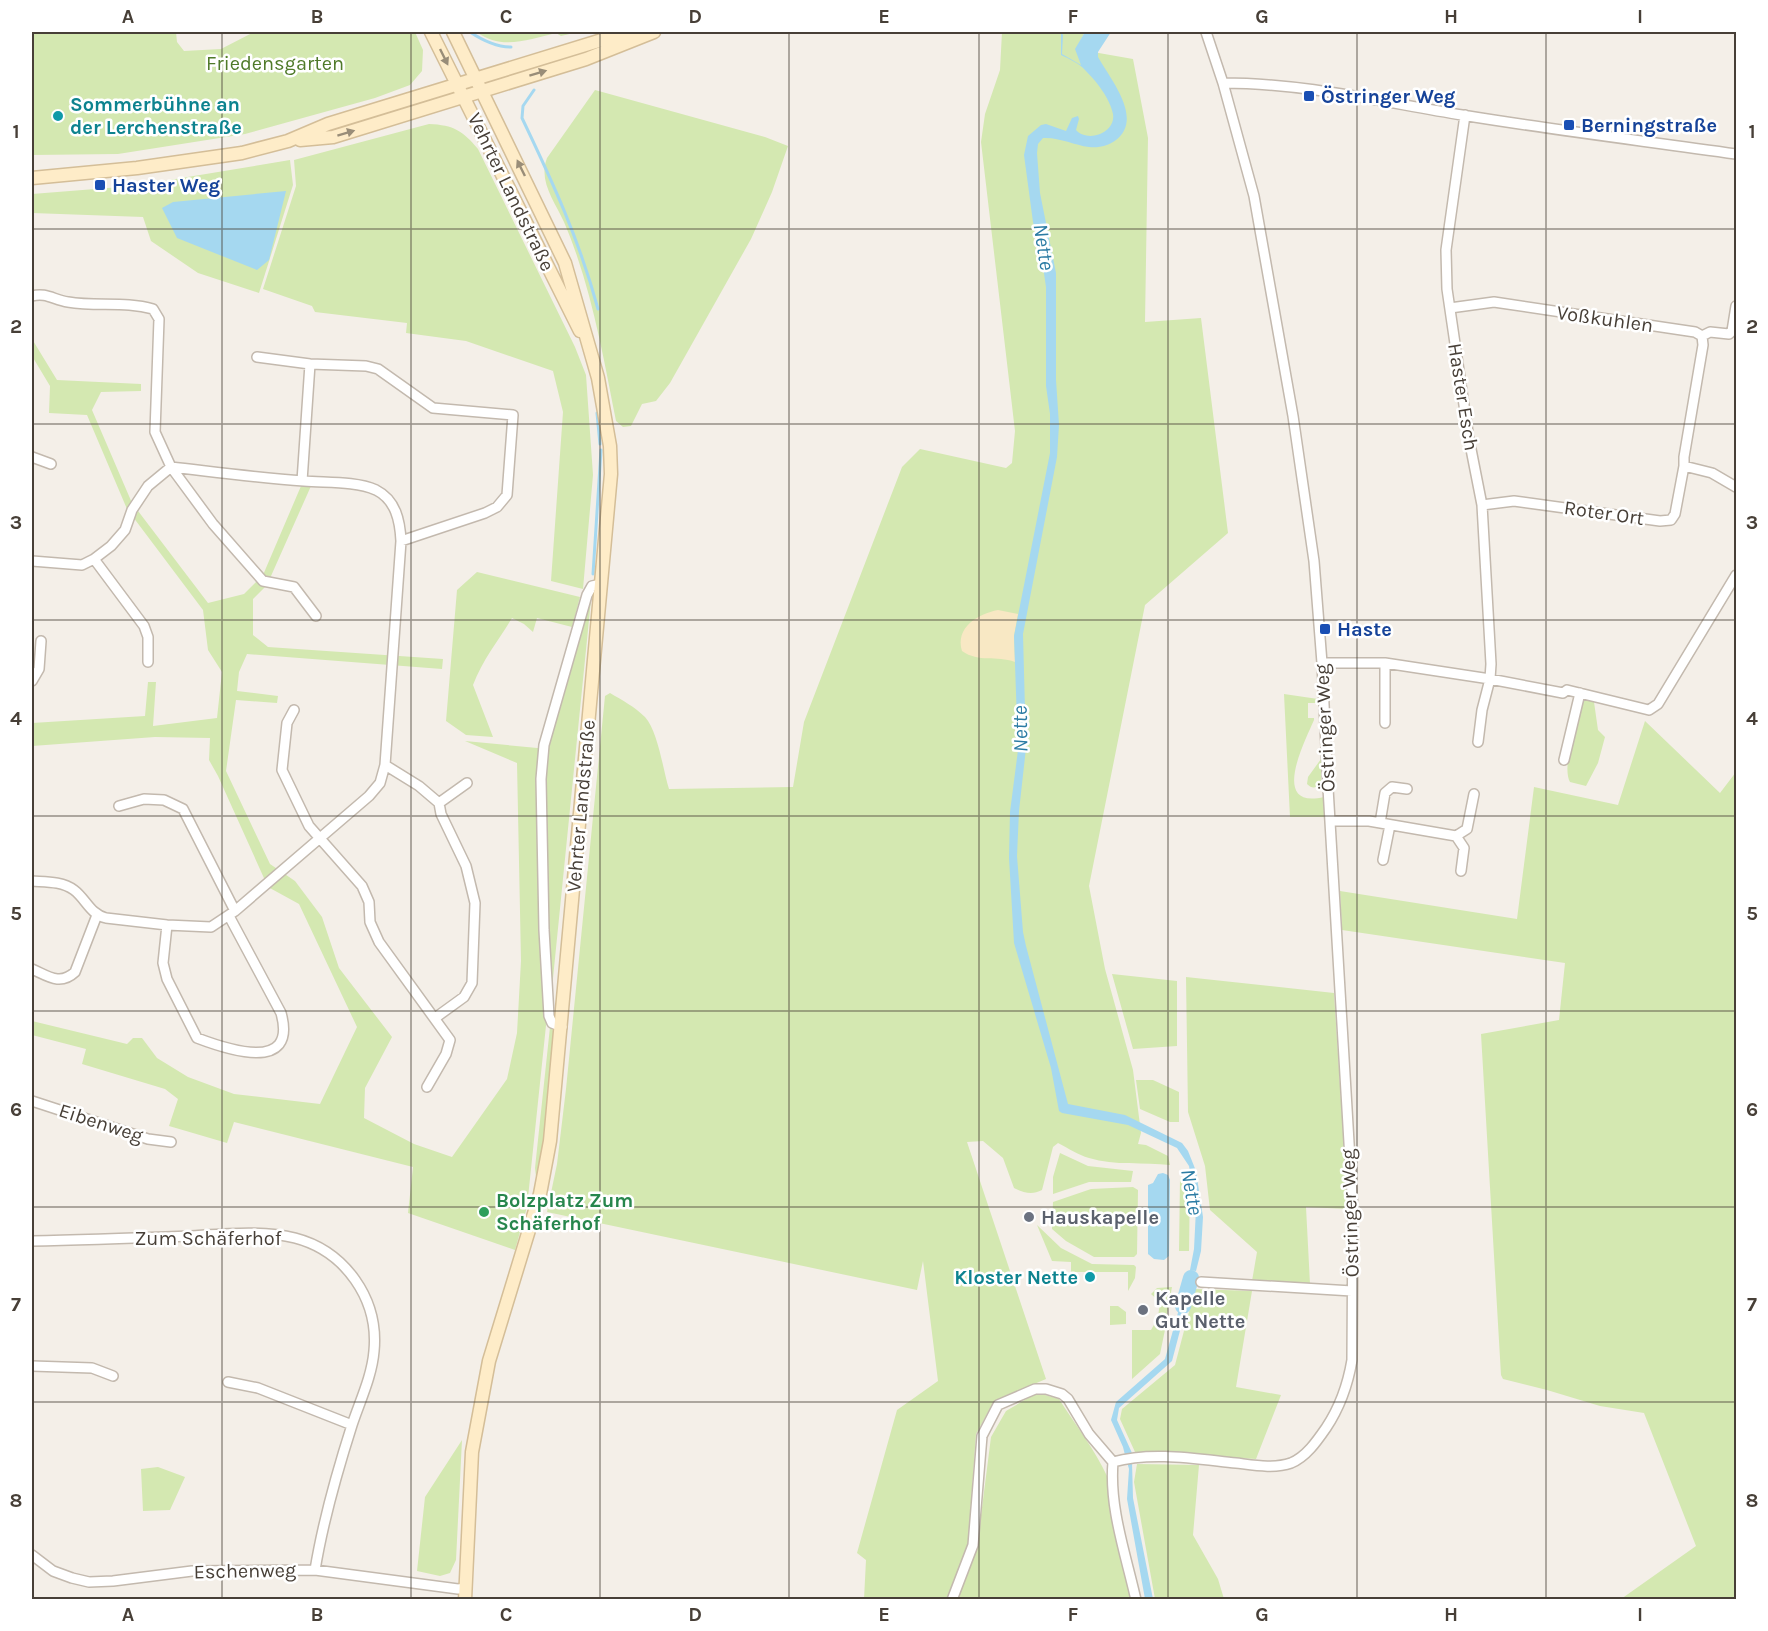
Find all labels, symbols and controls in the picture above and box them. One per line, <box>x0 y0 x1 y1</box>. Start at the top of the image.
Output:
text: A <box>122 5 135 28</box>
text: B <box>311 5 323 28</box>
text: C <box>500 5 512 28</box>
text: D <box>688 5 702 28</box>
text: E <box>878 5 890 28</box>
text: F <box>1068 5 1079 28</box>
text: G <box>1255 5 1269 28</box>
text: H <box>1444 5 1458 28</box>
text: I <box>1637 5 1643 28</box>
one-way arrow <box>440 49 449 66</box>
park label: Friedensgarten <box>206 52 344 75</box>
one-way arrow <box>529 68 547 77</box>
place label: Östringer Weg <box>1321 85 1456 108</box>
marker: Östringer Weg <box>1302 89 1316 103</box>
place label: Sommerbühne an der Lerchenstraße <box>70 93 242 139</box>
marker: Sommerbühne an der Lerchenstraße <box>51 109 65 123</box>
street label: Vehrter Landstraße <box>463 109 559 275</box>
place label: Berningstraße <box>1581 114 1717 137</box>
marker: Berningstraße <box>1562 118 1576 132</box>
text: 1 <box>12 120 20 143</box>
text: 1 <box>1748 120 1756 143</box>
one-way arrow <box>337 128 355 137</box>
one-way arrow <box>516 160 525 177</box>
place label: Haster Weg <box>112 174 220 197</box>
marker: Haster Weg <box>93 178 107 192</box>
water label: Nette <box>1029 222 1060 272</box>
street label: Voßkuhlen <box>1555 301 1655 337</box>
text: 2 <box>10 315 22 338</box>
text: 2 <box>1746 315 1758 338</box>
street label: Haster Esch <box>1443 341 1483 453</box>
street label: Roter Ort <box>1562 496 1646 530</box>
text: 3 <box>10 511 22 534</box>
text: 3 <box>1746 511 1758 534</box>
place label: Haste <box>1337 618 1392 641</box>
marker: Haste <box>1318 622 1332 636</box>
street label: Östringer Weg <box>1310 663 1340 793</box>
water label: Nette <box>1008 705 1032 752</box>
text: 4 <box>10 707 22 730</box>
text: 4 <box>1746 707 1758 730</box>
street label: Vehrter Landstraße <box>562 719 600 893</box>
text: 5 <box>10 902 22 925</box>
text: 5 <box>1746 902 1758 925</box>
text: 6 <box>10 1098 22 1121</box>
text: 6 <box>1746 1098 1758 1121</box>
street label: Eibenweg <box>56 1099 146 1147</box>
street label: Östringer Weg <box>1336 1148 1364 1278</box>
water label: Nette <box>1176 1167 1208 1217</box>
place label: Bolzplatz Zum Schäferhof <box>496 1189 633 1235</box>
marker: Bolzplatz Zum Schäferhof <box>477 1205 491 1219</box>
place label: Hauskapelle <box>1041 1206 1159 1229</box>
marker: Hauskapelle <box>1022 1210 1036 1224</box>
street label: Zum Schäferhof <box>134 1227 282 1250</box>
place label: Kloster Nette <box>954 1266 1078 1289</box>
marker: Kloster Nette <box>1083 1270 1097 1284</box>
place label: Kapelle Gut Nette <box>1155 1287 1245 1333</box>
text: 7 <box>11 1293 21 1316</box>
text: 7 <box>1747 1293 1757 1316</box>
marker: Kapelle Gut Nette <box>1136 1303 1150 1317</box>
text: 8 <box>10 1489 22 1512</box>
text: 8 <box>1746 1489 1758 1512</box>
street label: Eschenweg <box>194 1559 296 1583</box>
text: A <box>122 1603 135 1626</box>
text: B <box>311 1603 323 1626</box>
text: C <box>500 1603 512 1626</box>
text: D <box>688 1603 702 1626</box>
text: E <box>878 1603 890 1626</box>
text: F <box>1068 1603 1079 1626</box>
text: G <box>1255 1603 1269 1626</box>
text: H <box>1444 1603 1458 1626</box>
text: I <box>1637 1603 1643 1626</box>

